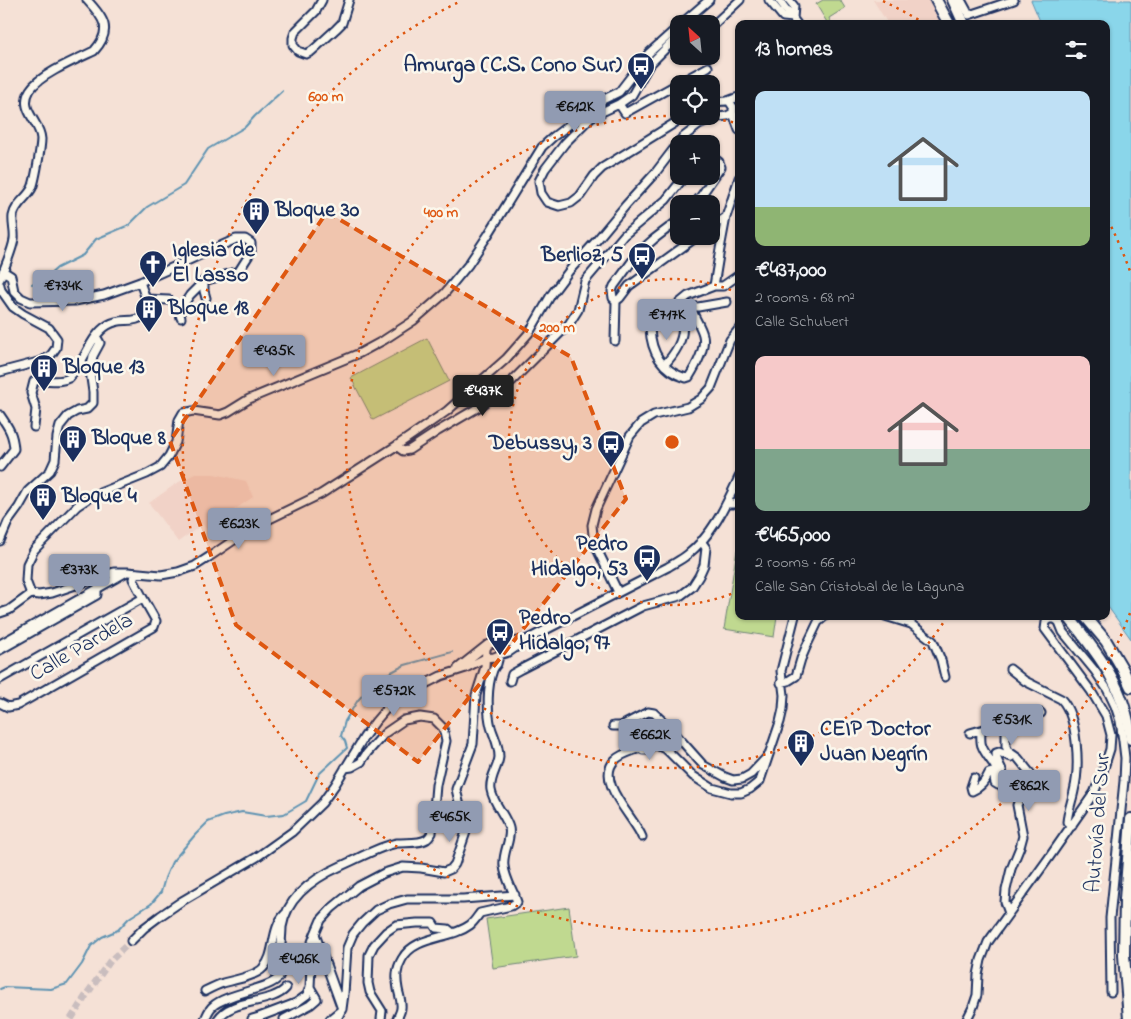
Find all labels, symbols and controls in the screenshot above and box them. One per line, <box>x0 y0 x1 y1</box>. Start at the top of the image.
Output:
north arrow <box>670 15 720 65</box>
map controls <box>670 15 720 245</box>
text: 13 homes <box>755 35 833 65</box>
icon: filters <box>1062 36 1090 64</box>
place label: Amurga (C.S. Cono Sur) <box>404 50 623 83</box>
bus stop icon: Amurga (C.S. Cono Sur) <box>626 51 656 90</box>
button: locate <box>670 75 720 125</box>
text: 600 m <box>308 86 344 108</box>
pin: €612K <box>540 90 610 133</box>
text: €612K <box>556 95 595 119</box>
icon: home <box>878 124 968 214</box>
button: + <box>670 135 720 185</box>
place label: Bloque 30 <box>274 195 360 227</box>
button: − <box>670 195 720 245</box>
building icon: Bloque 30 <box>241 196 271 235</box>
text: 400 m <box>423 202 459 224</box>
place label: Iglesia de El Lasso <box>172 235 256 292</box>
place label: Berlioz, 5 <box>540 240 623 272</box>
bus stop icon: Berlioz, 5 <box>627 241 657 280</box>
church icon: Iglesia de El Lasso <box>138 249 168 288</box>
text: €437,000 <box>755 256 826 286</box>
pin: €734K <box>28 270 98 312</box>
text: €734K <box>44 274 82 298</box>
text: 2 rooms · 68 m² <box>755 286 855 310</box>
place label: Bloque 18 <box>167 293 250 325</box>
building icon: Bloque 18 <box>134 294 164 333</box>
pin: €717K <box>632 298 702 341</box>
text: €717K <box>648 303 686 327</box>
text: Calle Schubert <box>755 310 849 334</box>
text: 200 m <box>538 317 575 339</box>
pin: €435K <box>239 334 309 377</box>
text: €435K <box>253 339 295 363</box>
place label: Bloque 13 <box>62 352 145 384</box>
building icon: Bloque 13 <box>29 353 59 392</box>
pin: €437K <box>448 374 518 417</box>
text: €437K <box>464 379 502 403</box>
icon: home <box>878 389 968 479</box>
place label: Bloque 8 <box>91 423 167 455</box>
building icon: Bloque 8 <box>58 424 88 463</box>
place label: Debussy, 3 <box>488 428 592 461</box>
bus stop icon: Debussy, 3 <box>596 429 626 468</box>
centre of rings <box>663 433 681 451</box>
place label: Bloque 4 <box>61 481 138 513</box>
building icon: Bloque 4 <box>28 482 58 521</box>
pin: €623K <box>204 508 274 550</box>
text: €623K <box>219 512 259 536</box>
text: €465,000 <box>755 521 830 551</box>
place label: Pedro Hidalgo, 53 <box>531 529 628 587</box>
bus stop icon: Pedro Hidalgo, 53 <box>632 543 662 582</box>
text: 2 rooms · 66 m² <box>755 551 856 575</box>
pin: €373K <box>44 554 114 596</box>
text: €373K <box>60 558 98 582</box>
text: Calle San Cristobal de la Laguna <box>755 575 964 599</box>
place label: Pedro Hidalgo, 97 <box>519 603 611 661</box>
street label: Calle Pardela <box>24 605 140 691</box>
bus stop icon: Pedro Hidalgo, 97 <box>485 617 515 656</box>
pin: €572K <box>359 674 429 717</box>
text: €572K <box>373 679 415 703</box>
pin: €531K <box>977 704 1047 746</box>
text: €531K <box>992 708 1032 732</box>
place label: CEIP Doctor Juan Negrín <box>820 714 932 772</box>
pin: €662K <box>615 718 685 761</box>
text: €662K <box>630 723 670 747</box>
building icon: CEIP Doctor Juan Negrín <box>786 728 816 767</box>
street label: Autovía del Sur <box>1078 752 1120 894</box>
pin: €862K <box>994 770 1064 812</box>
text: €862K <box>1009 774 1049 798</box>
pin: €465K <box>415 800 485 843</box>
text: €465K <box>429 805 471 829</box>
pin: €426K <box>264 942 334 985</box>
text: €426K <box>279 947 319 971</box>

